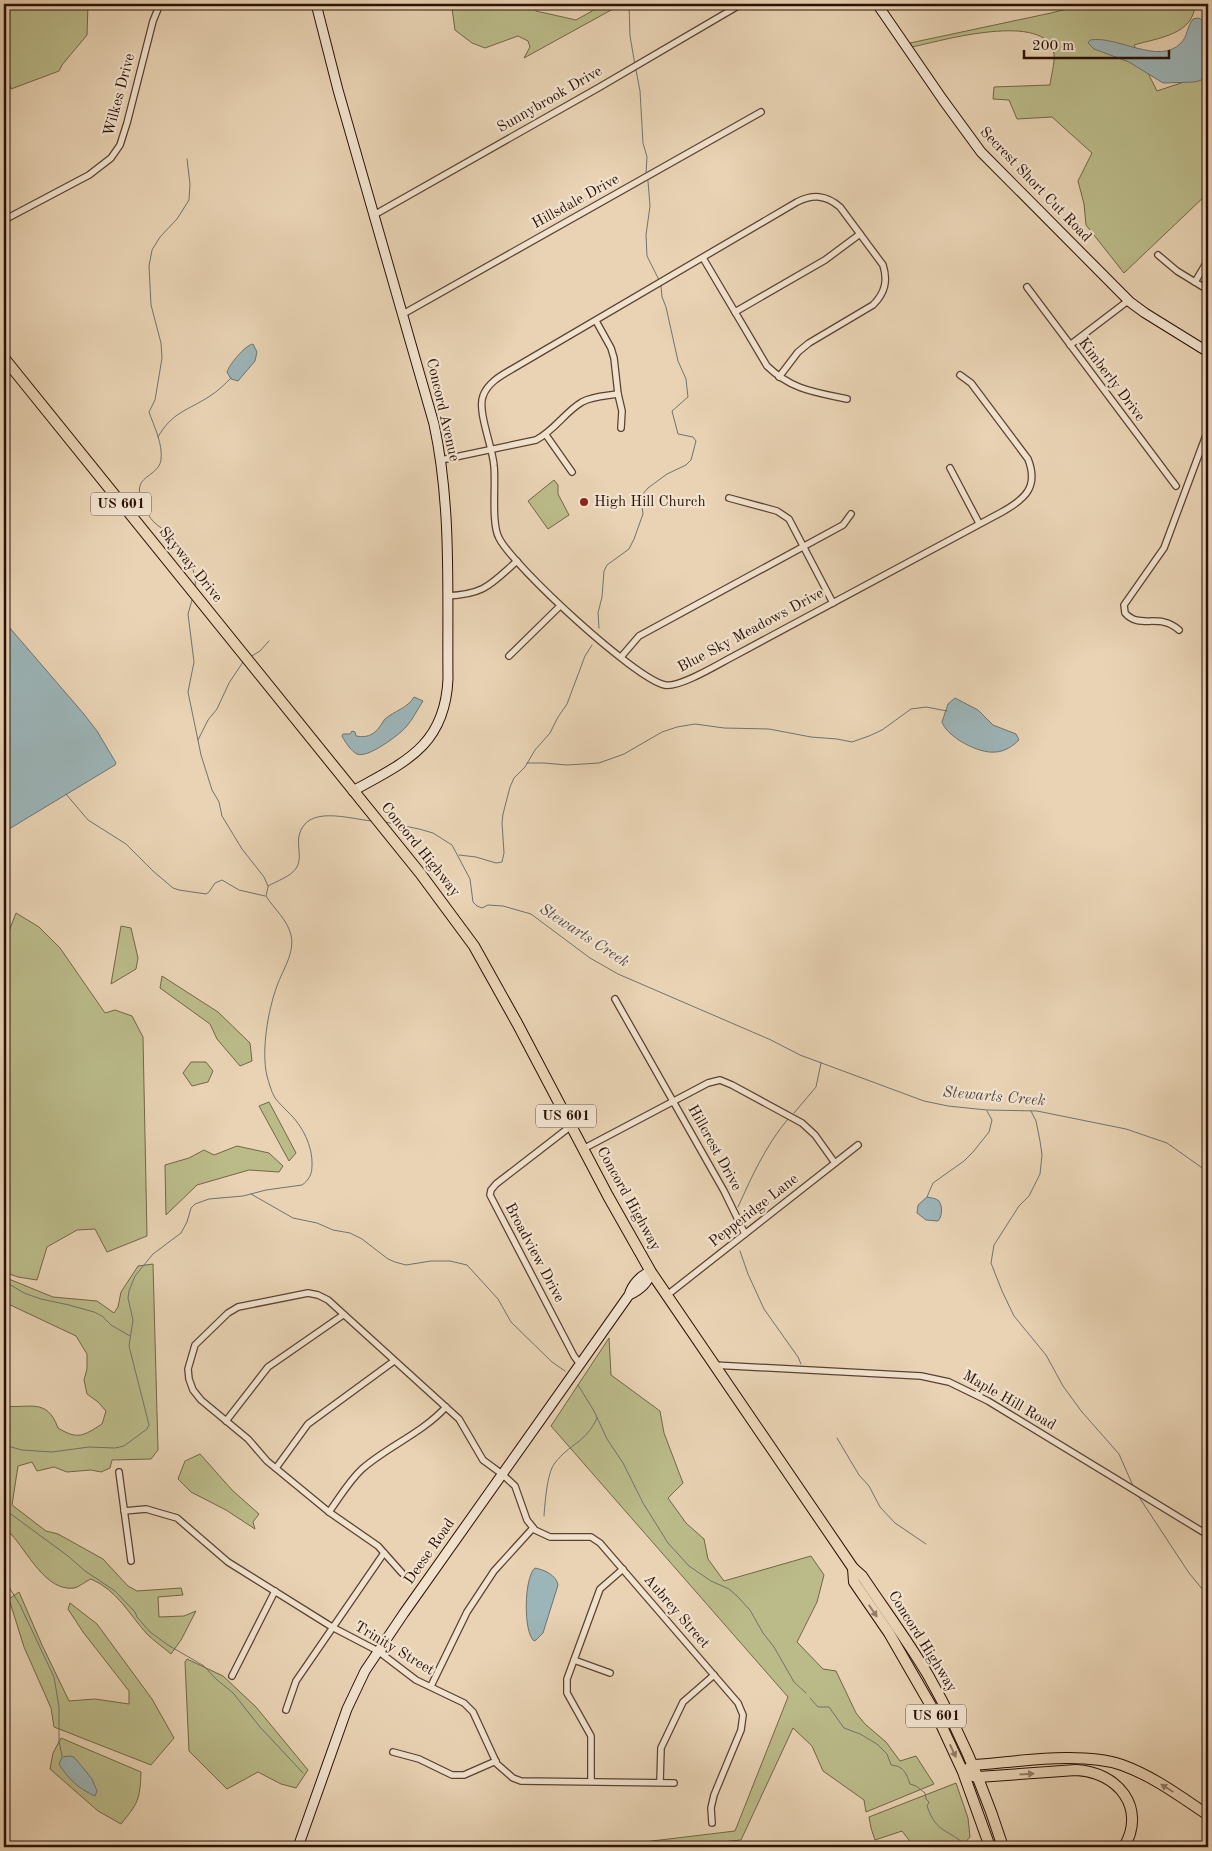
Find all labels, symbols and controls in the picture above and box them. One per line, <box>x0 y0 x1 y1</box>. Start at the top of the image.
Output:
scale bar <box>1024 28 1170 60</box>
text: 200 m <box>1032 39 1074 54</box>
street label: Wilkes Drive <box>102 52 138 138</box>
street label: Sunnybrook Drive <box>495 64 605 136</box>
street label: Secrest Short Cut Road <box>976 125 1094 245</box>
street label: Hillsdale Drive <box>530 172 622 232</box>
street label: Kimberly Drive <box>1075 335 1147 425</box>
street label: Concord Avenue <box>423 357 461 463</box>
road number: US 601 <box>91 492 151 516</box>
place label: High Hill Church <box>594 495 706 510</box>
marker: High Hill Church <box>578 496 590 508</box>
street label: Skyway Drive <box>155 525 225 605</box>
street label: Blue Sky Meadows Drive <box>675 586 827 676</box>
street label: Concord Highway <box>378 800 462 900</box>
water label: Stewarts Creek <box>536 901 632 971</box>
water label: Stewarts Creek <box>942 1085 1046 1109</box>
street label: Hillcrest Drive <box>684 1103 744 1194</box>
road number: US 601 <box>536 1104 596 1128</box>
street label: Concord Highway <box>593 1145 663 1253</box>
street label: Pepperidge Lane <box>707 1172 801 1250</box>
street label: Broadview Drive <box>502 1201 566 1305</box>
street label: Maple Hill Road <box>960 1368 1058 1434</box>
street label: Deese Road <box>402 1516 458 1588</box>
street label: Aubrey Street <box>640 1572 712 1652</box>
street label: Concord Highway <box>885 1589 959 1695</box>
one-way arrow <box>869 1604 878 1618</box>
street label: Trinity Street <box>351 1619 437 1679</box>
road number: US 601 <box>906 1704 966 1728</box>
one-way arrow <box>949 1743 958 1758</box>
one-way arrow <box>1019 1769 1035 1777</box>
one-way arrow <box>1161 1784 1174 1793</box>

